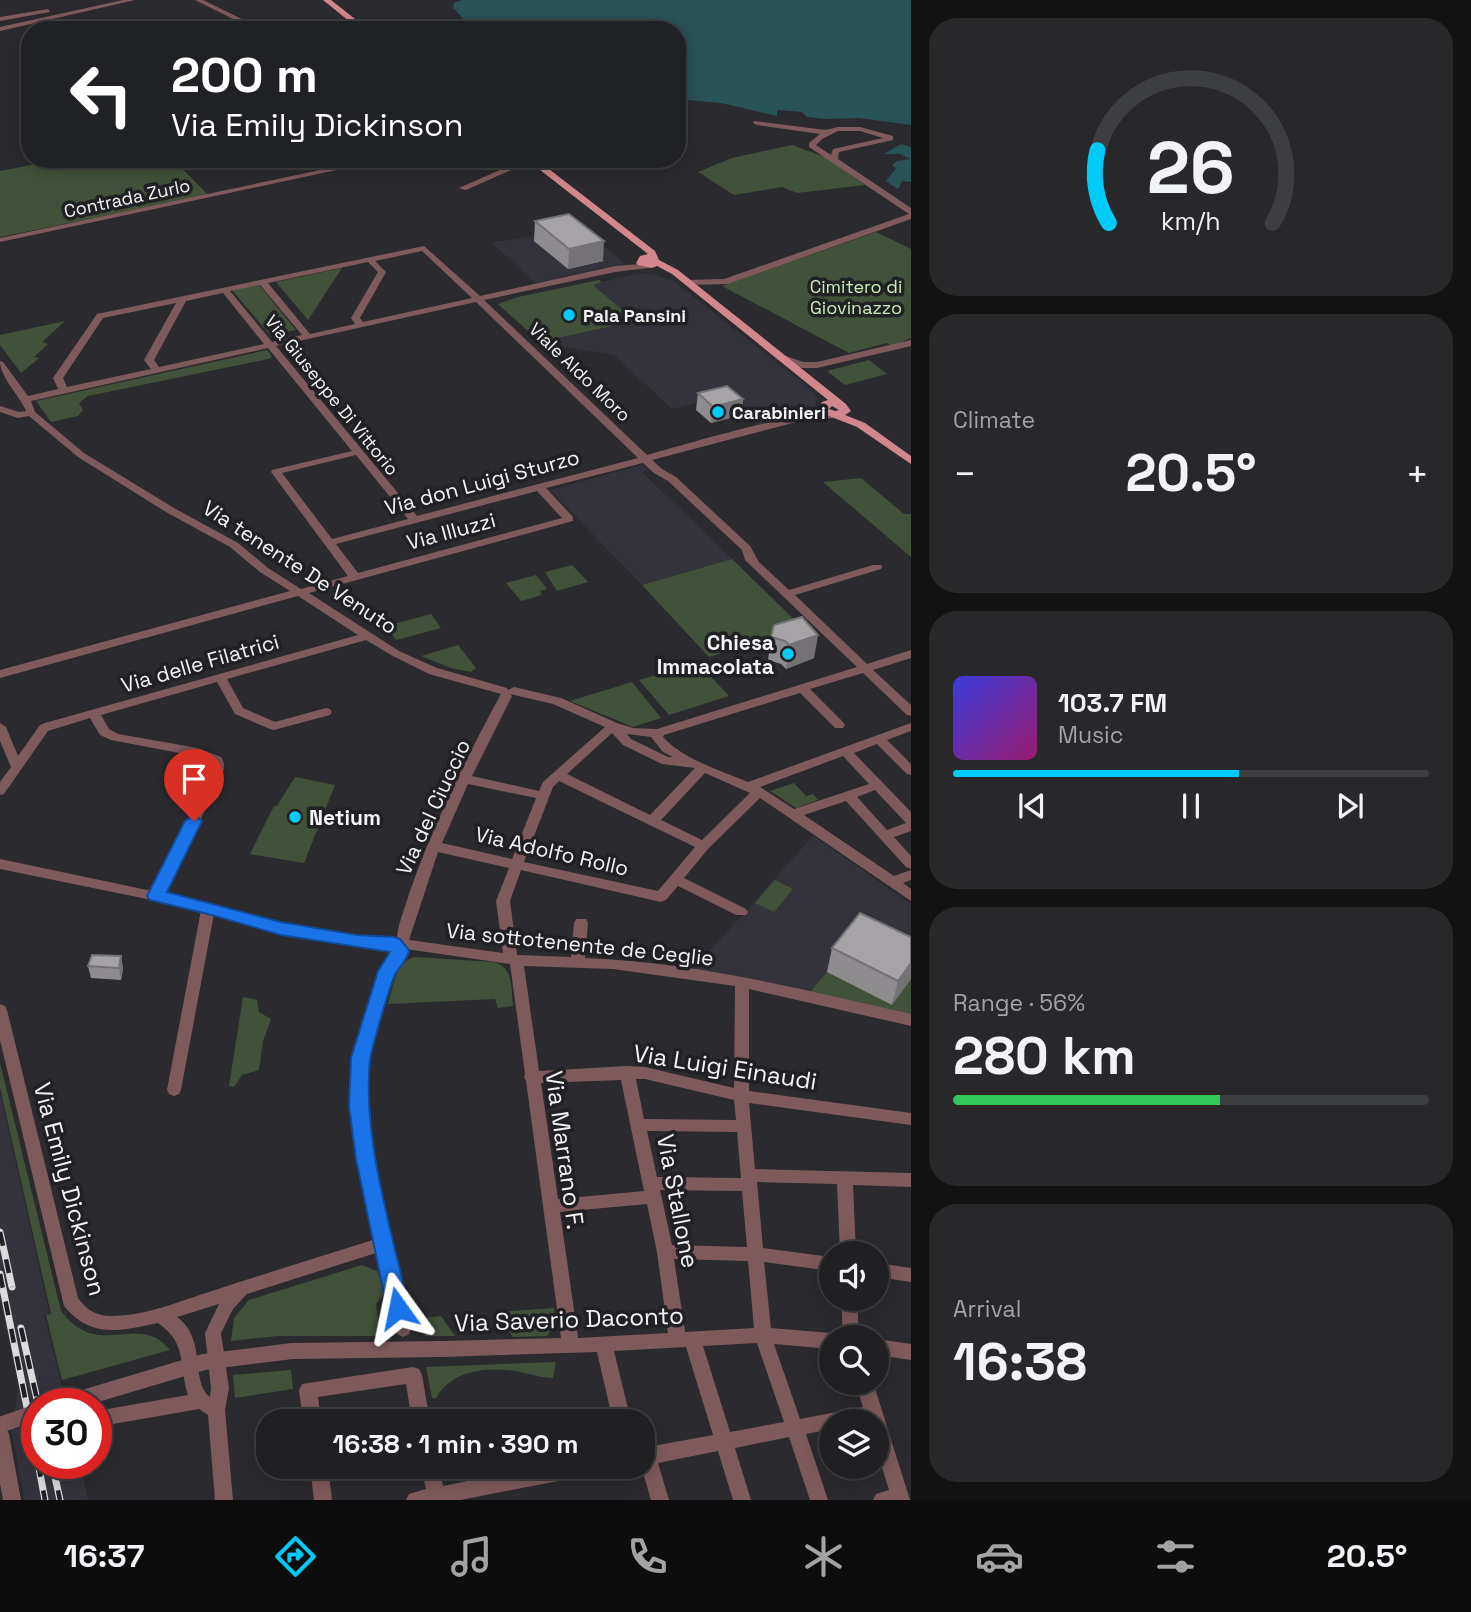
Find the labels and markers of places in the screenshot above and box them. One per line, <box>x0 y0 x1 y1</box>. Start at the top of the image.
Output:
place label: Pala Pansini <box>583 304 686 327</box>
marker: Pala Pansini <box>561 307 577 323</box>
place label: Carabinieri <box>732 401 826 424</box>
marker: Carabinieri <box>710 404 726 420</box>
place label: Chiesa Immacolata <box>657 629 774 680</box>
marker: Chiesa Immacolata <box>780 646 796 662</box>
pin <box>164 749 224 821</box>
place label: Netium <box>309 804 381 831</box>
marker: Netium <box>287 809 303 825</box>

